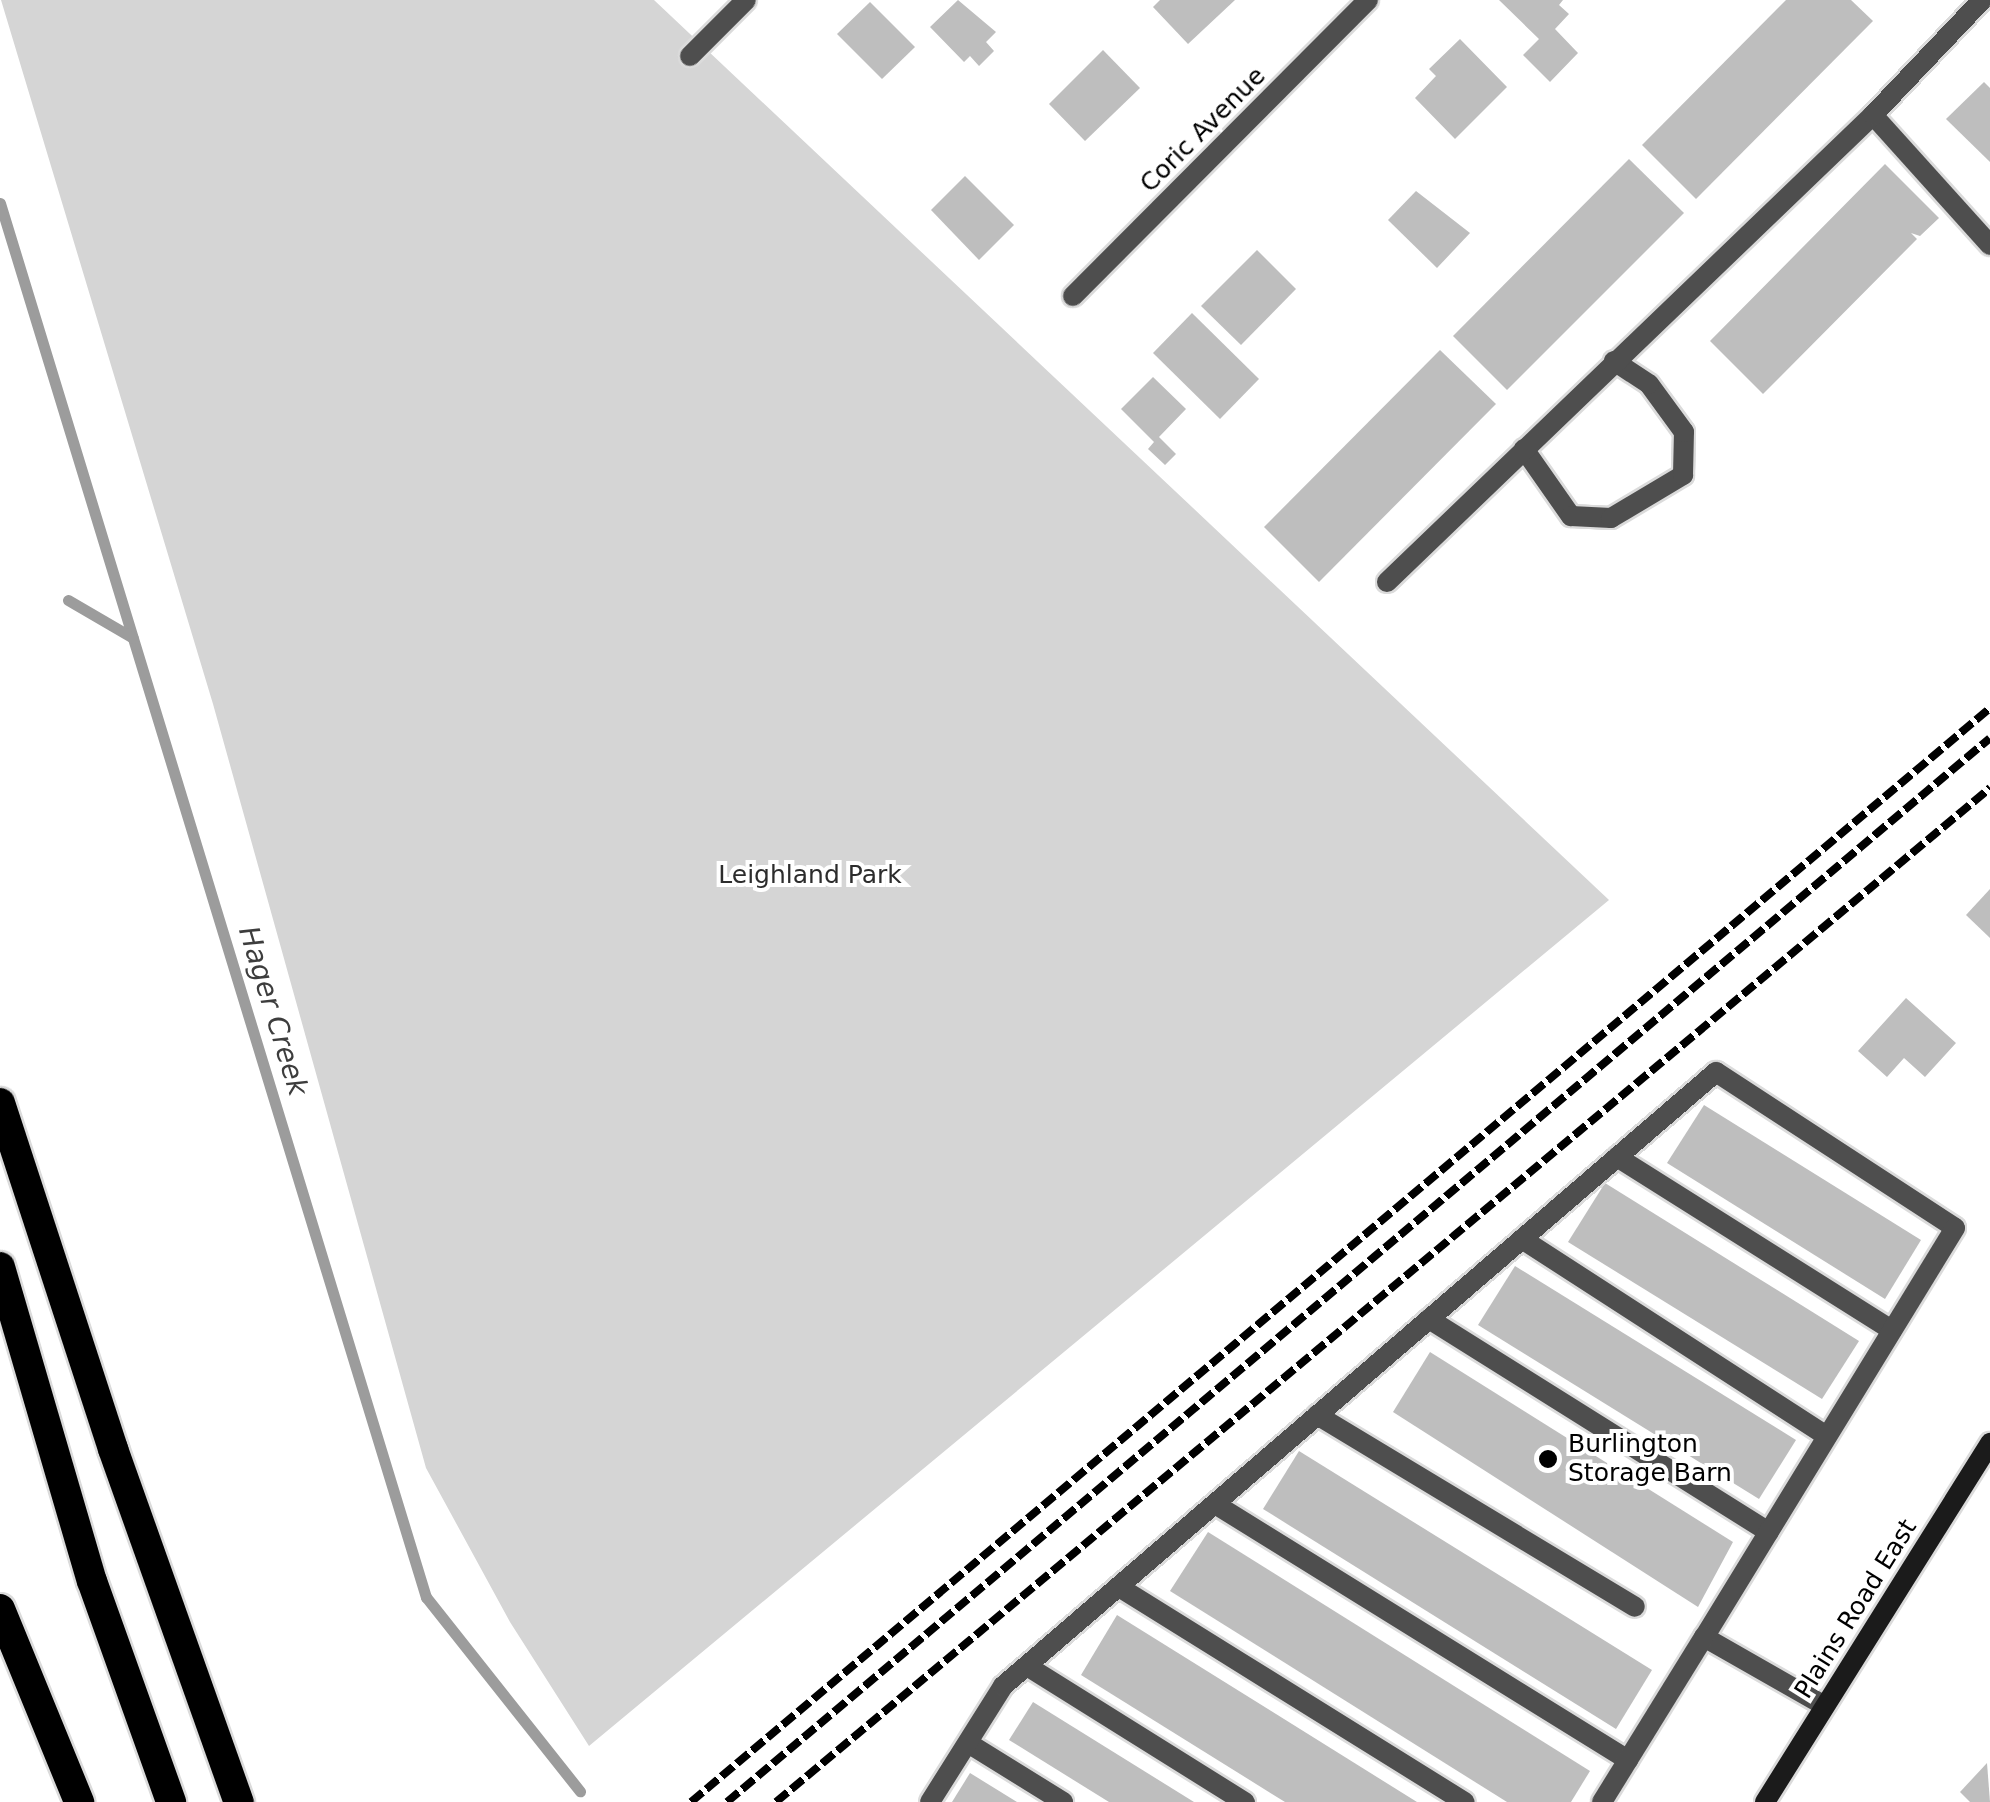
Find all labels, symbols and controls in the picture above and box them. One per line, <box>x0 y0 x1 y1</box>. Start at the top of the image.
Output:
street label: Coric Avenue <box>1134 61 1272 199</box>
park label: Leighland Park <box>718 860 902 890</box>
water label: Hager Creek <box>231 922 315 1100</box>
place label: Burlington Storage Barn <box>1568 1430 1732 1489</box>
marker: Burlington Storage Barn <box>1537 1448 1559 1470</box>
street label: Plains Road East <box>1789 1514 1923 1704</box>

